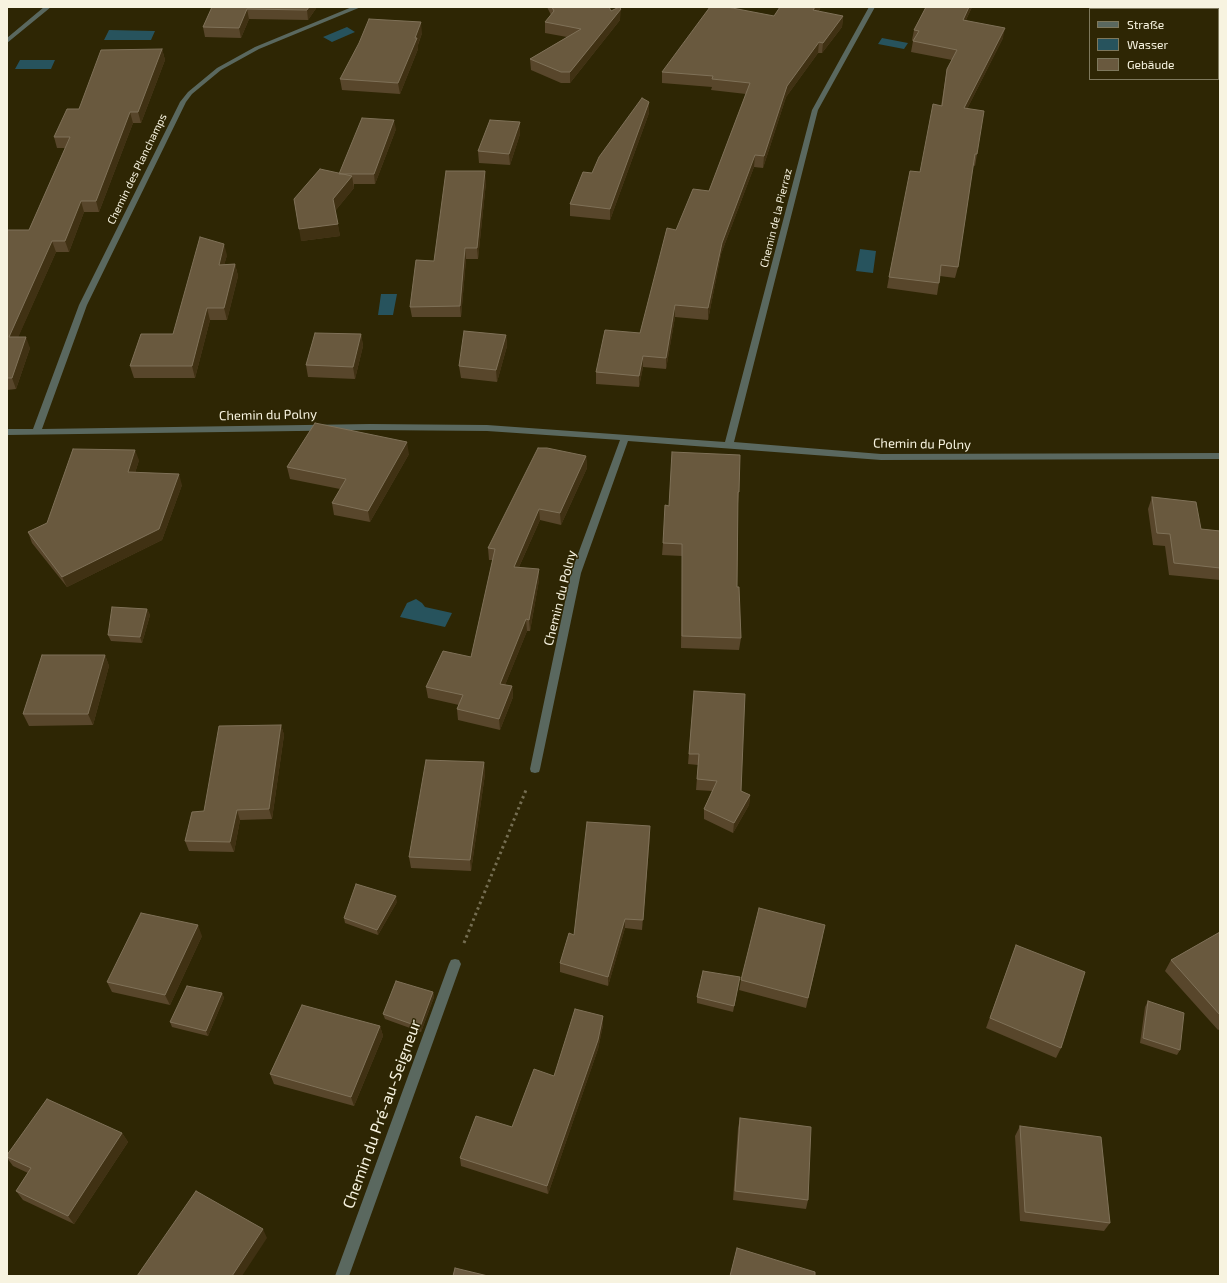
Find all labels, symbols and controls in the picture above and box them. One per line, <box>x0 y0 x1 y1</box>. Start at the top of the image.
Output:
legend <box>1089 8 1219 80</box>
text: Straße <box>1127 17 1164 31</box>
text: Wasser <box>1127 37 1168 51</box>
text: Gebäude <box>1127 57 1175 71</box>
street label: Chemin des Planchamps <box>104 111 170 227</box>
street label: Chemin de la Pierraz <box>757 167 795 269</box>
street label: Chemin du Polny <box>219 406 317 424</box>
street label: Chemin du Polny <box>873 435 971 453</box>
street label: Chemin du Polny <box>541 549 579 647</box>
street label: Chemin du Pré-au-Seigneur <box>339 1017 425 1211</box>

